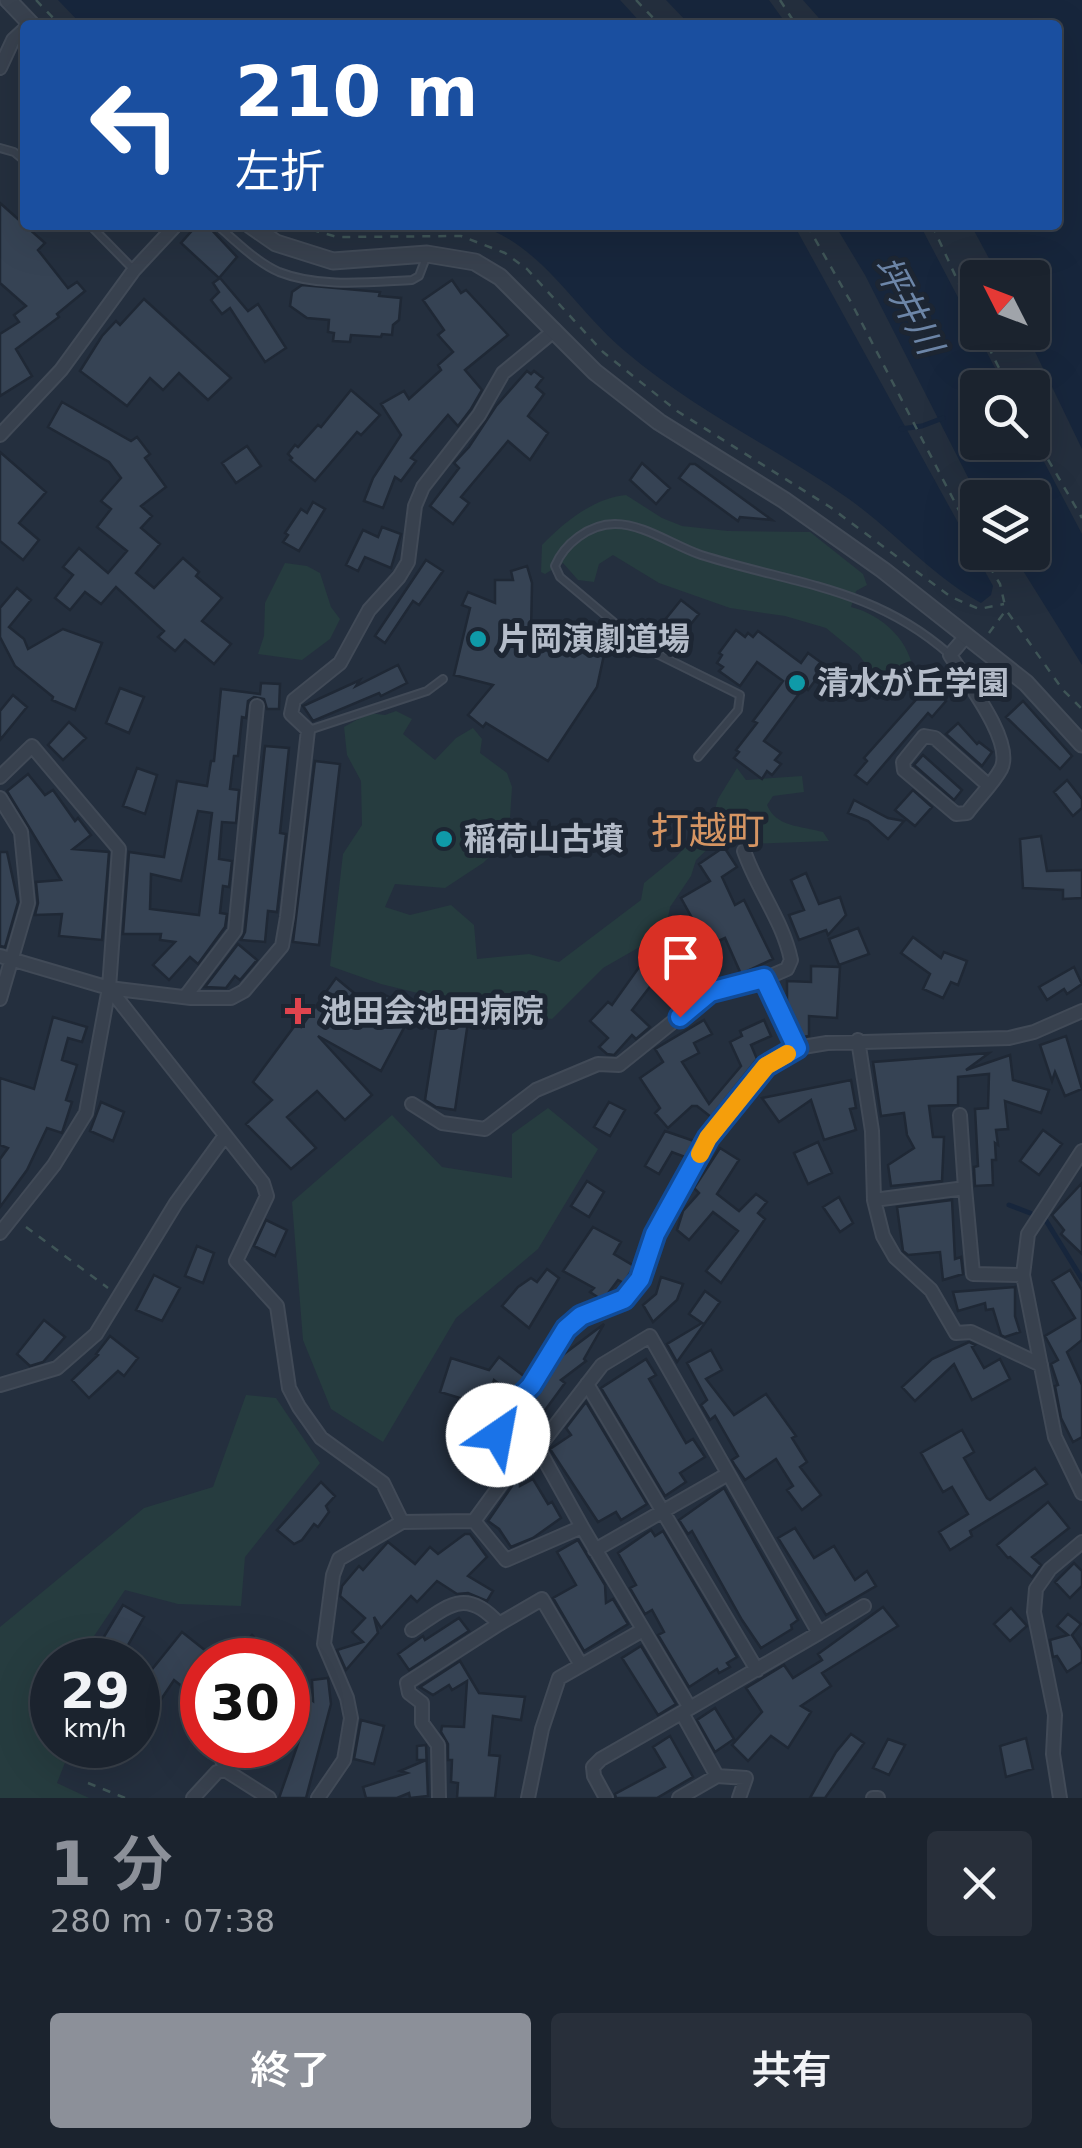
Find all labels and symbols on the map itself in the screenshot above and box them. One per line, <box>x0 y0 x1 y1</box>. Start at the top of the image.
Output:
water label: 坪井川 <box>866 249 952 364</box>
north arrow <box>960 260 1050 350</box>
place label: 片岡演劇道場 <box>498 620 690 658</box>
marker: 片岡演劇道場 <box>467 628 489 650</box>
place label: 清水が丘学園 <box>817 664 1009 702</box>
marker: 清水が丘学園 <box>786 672 808 694</box>
district label: 打越町 <box>651 809 765 853</box>
place label: 稲荷山古墳 <box>464 820 624 858</box>
marker: 稲荷山古墳 <box>433 828 455 850</box>
pin <box>638 915 723 1018</box>
place label: 池田会池田病院 <box>320 992 544 1030</box>
marker: 池田会池田病院 <box>285 998 311 1024</box>
position arrow <box>446 1383 550 1487</box>
speed limit sign: 30 <box>180 1638 310 1768</box>

